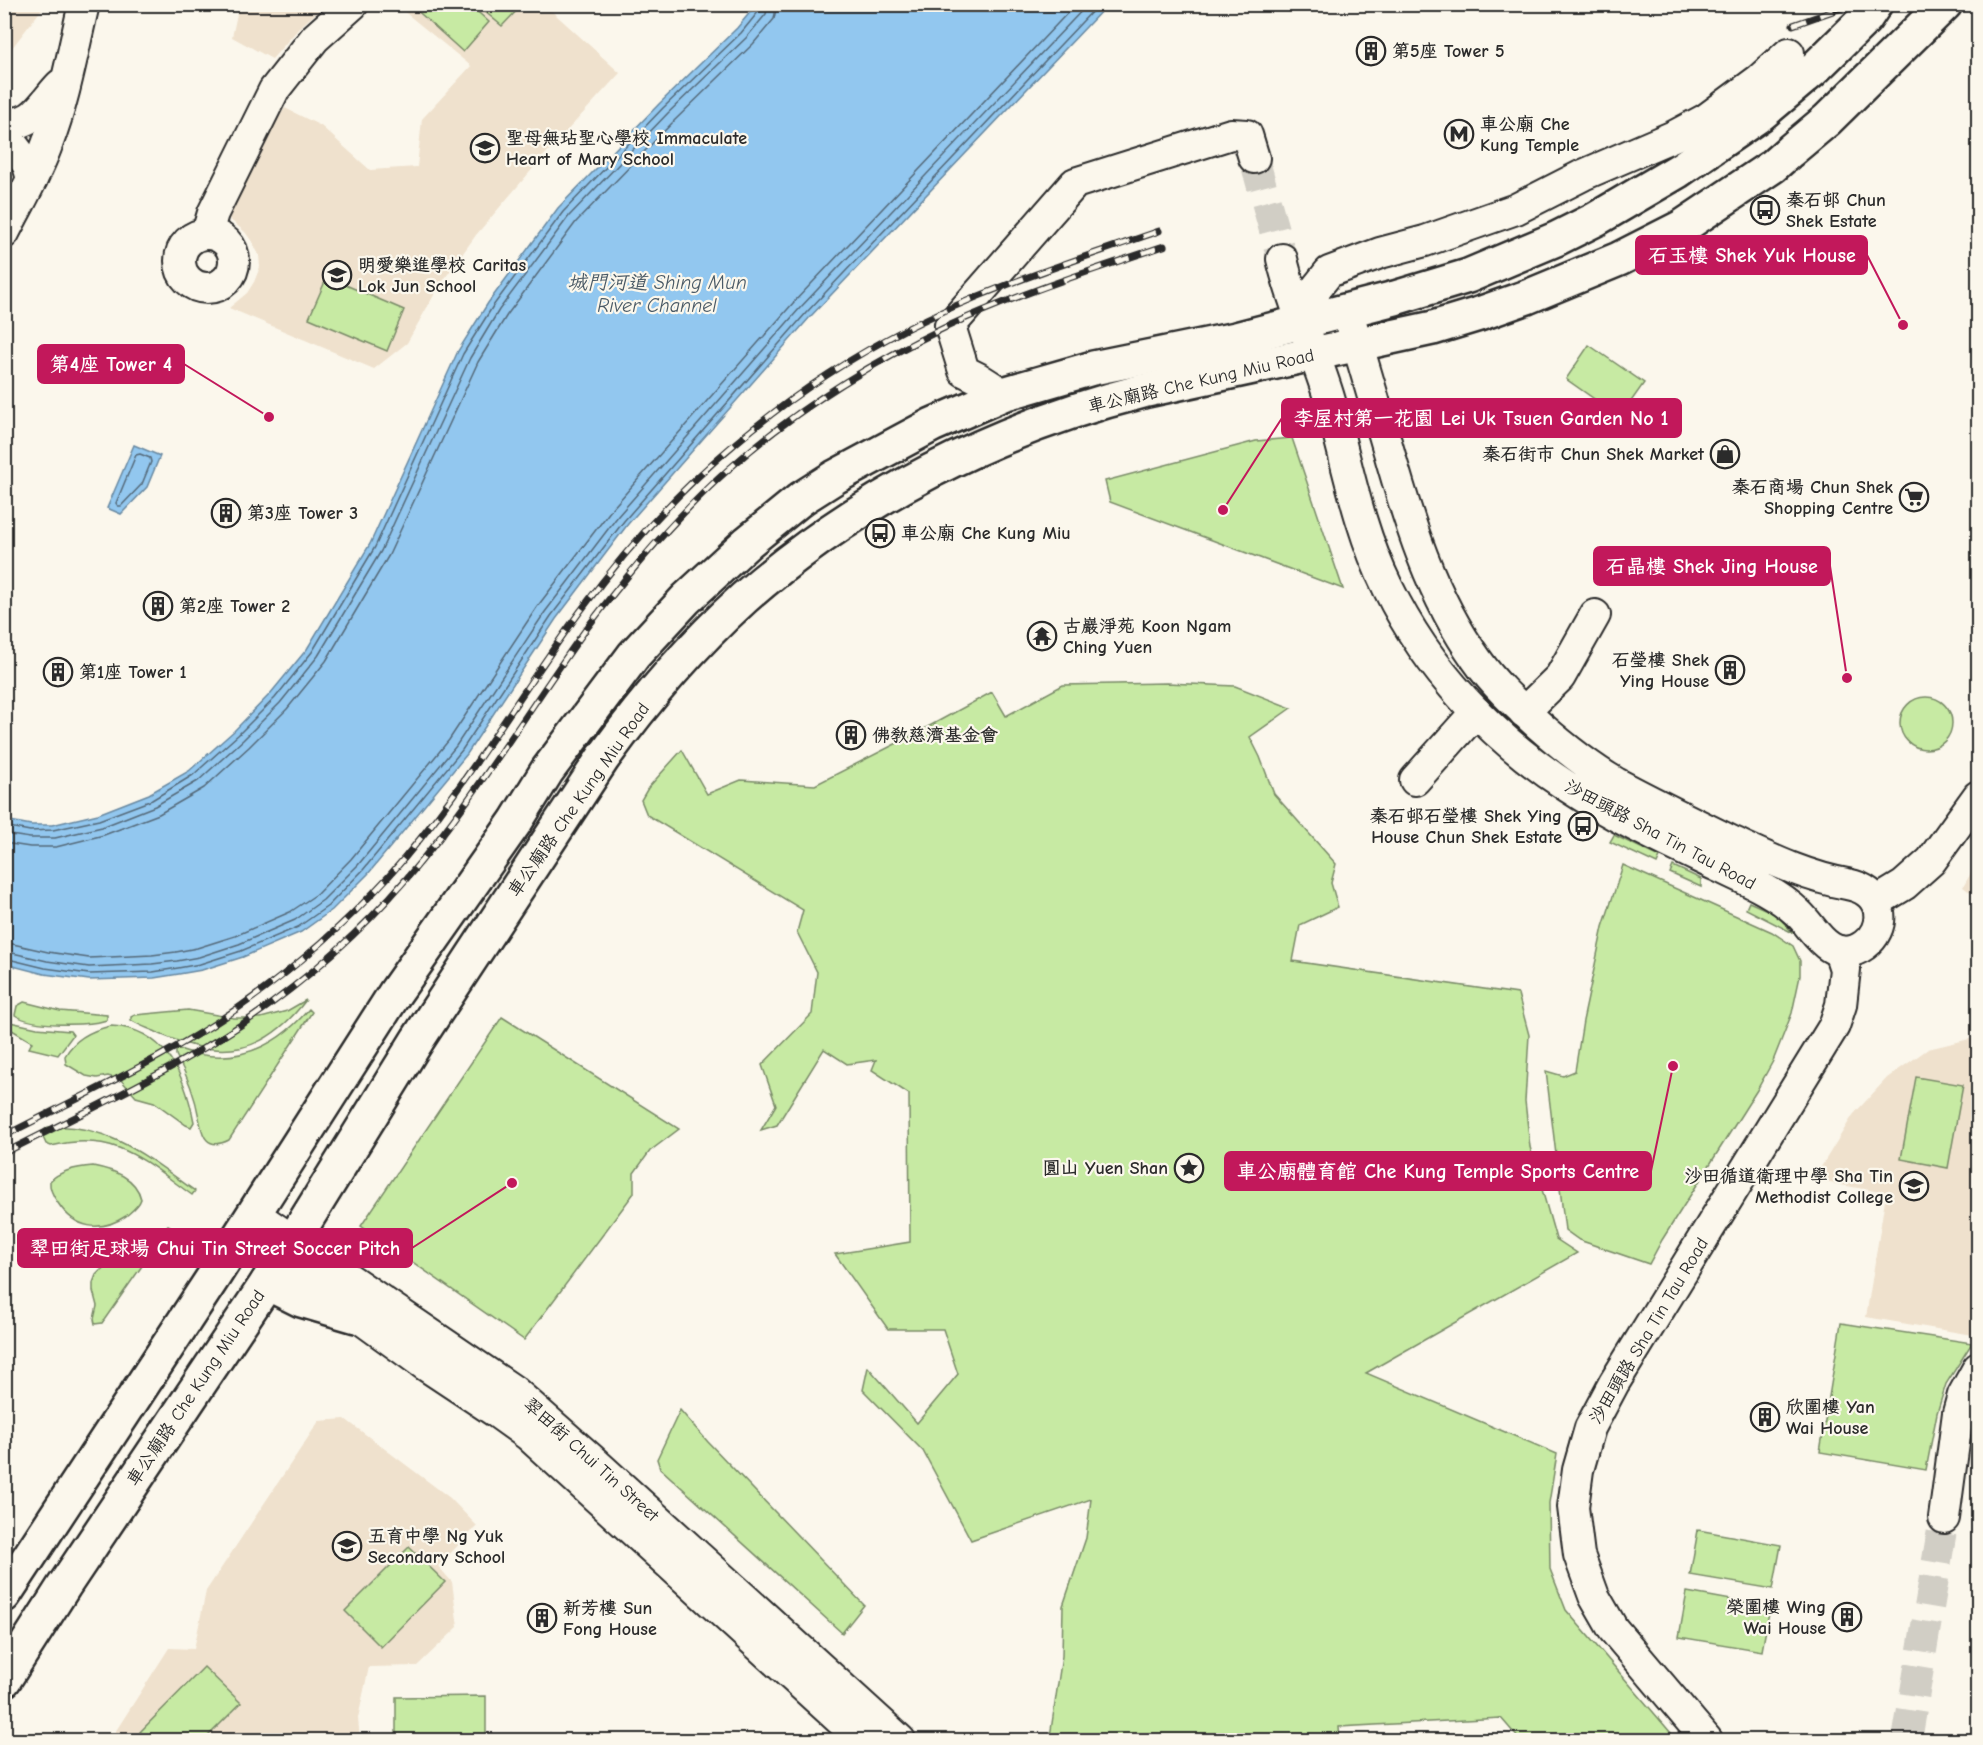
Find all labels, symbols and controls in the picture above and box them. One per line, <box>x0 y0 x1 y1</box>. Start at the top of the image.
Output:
building icon: 第5座 Tower 5 <box>1355 35 1387 67</box>
place label: 第5座 Tower 5 <box>1392 41 1504 62</box>
place label: 車公廟 Che Kung Temple <box>1480 114 1579 156</box>
metro station icon: 車公廟 Che Kung Temple <box>1443 118 1475 150</box>
place label: 聖母無玷聖心學校 Immaculate Heart of Mary School <box>506 128 747 170</box>
school or university icon: 聖母無玷聖心學校 Immaculate Heart of Mary School <box>469 132 501 164</box>
place label: 秦石邨 Chun Shek Estate <box>1786 190 1886 232</box>
bus stop icon: 秦石邨 Chun Shek Estate <box>1749 194 1781 226</box>
callout: 石玉樓 Shek Yuk House <box>1636 236 1867 274</box>
text: 石玉樓 Shek Yuk House <box>1648 244 1856 267</box>
place label: 明愛樂進學校 Caritas Lok Jun School <box>358 255 527 297</box>
school or university icon: 明愛樂進學校 Caritas Lok Jun School <box>321 259 353 291</box>
water label: 城門河道 Shing Mun River Channel <box>567 271 747 317</box>
callout: 第4座 Tower 4 <box>38 345 184 383</box>
street label: 車公廟路 Che Kung Miu Road <box>1086 345 1316 417</box>
text: 第4座 Tower 4 <box>50 353 172 376</box>
callout: 李屋村第一花園 Lei Uk Tsuen Garden No 1 <box>1282 399 1681 437</box>
text: 李屋村第一花園 Lei Uk Tsuen Garden No 1 <box>1294 407 1669 430</box>
shop icon: 秦石街市 Chun Shek Market <box>1709 438 1741 470</box>
place label: 秦石街市 Chun Shek Market <box>1482 444 1705 465</box>
place label: 秦石商場 Chun Shek Shopping Centre <box>1732 477 1893 519</box>
supermarket icon: 秦石商場 Chun Shek Shopping Centre <box>1898 481 1930 513</box>
building icon: 第3座 Tower 3 <box>210 497 242 529</box>
place label: 第3座 Tower 3 <box>247 503 358 524</box>
bus stop icon: 車公廟 Che Kung Miu <box>864 517 896 549</box>
place label: 車公廟 Che Kung Miu <box>901 523 1071 544</box>
callout: 石晶樓 Shek Jing House <box>1594 547 1830 585</box>
text: 石晶樓 Shek Jing House <box>1606 555 1818 578</box>
building icon: 第2座 Tower 2 <box>142 590 174 622</box>
place label: 第2座 Tower 2 <box>179 596 290 617</box>
place label: 古巖淨苑 Koon Ngam Ching Yuen <box>1063 616 1231 658</box>
temple icon: 古巖淨苑 Koon Ngam Ching Yuen <box>1026 620 1058 652</box>
place label: 石瑩樓 Shek Ying House <box>1612 650 1709 692</box>
building icon: 石瑩樓 Shek Ying House <box>1714 654 1746 686</box>
building icon: 第1座 Tower 1 <box>42 656 74 688</box>
place label: 第1座 Tower 1 <box>79 662 187 683</box>
street label: 車公廟路 Che Kung Miu Road <box>504 699 654 901</box>
building icon: 佛教慈濟基金會 <box>835 719 867 751</box>
place label: 佛教慈濟基金會 <box>872 725 998 746</box>
street label: 沙田頭路 Sha Tin Tau Road <box>1561 776 1759 894</box>
place label: 秦石邨石瑩樓 Shek Ying House Chun Shek Estate <box>1370 806 1562 848</box>
bus stop icon: 秦石邨石瑩樓 Shek Ying House Chun Shek Estate <box>1567 810 1599 842</box>
place icon: 圓山 Yuen Shan <box>1173 1152 1205 1184</box>
callout: 車公廟體育館 Che Kung Temple Sports Centre <box>1225 1152 1651 1190</box>
place label: 圓山 Yuen Shan <box>1043 1158 1168 1179</box>
text: 車公廟體育館 Che Kung Temple Sports Centre <box>1237 1160 1639 1183</box>
place label: 沙田循道衛理中學 Sha Tin Methodist College <box>1684 1166 1893 1208</box>
school or university icon: 沙田循道衛理中學 Sha Tin Methodist College <box>1898 1170 1930 1202</box>
callout: 翠田街足球場 Chui Tin Street Soccer Pitch <box>18 1229 412 1267</box>
street label: 沙田頭路 Sha Tin Tau Road <box>1585 1234 1713 1428</box>
text: 翠田街足球場 Chui Tin Street Soccer Pitch <box>30 1237 400 1260</box>
street label: 車公廟路 Che Kung Miu Road <box>122 1286 270 1490</box>
street label: 翠田街 Chui Tin Street <box>519 1394 664 1527</box>
place label: 欣圍樓 Yan Wai House <box>1786 1397 1875 1439</box>
building icon: 欣圍樓 Yan Wai House <box>1749 1401 1781 1433</box>
place label: 五育中學 Ng Yuk Secondary School <box>368 1526 505 1568</box>
school or university icon: 五育中學 Ng Yuk Secondary School <box>331 1530 363 1562</box>
place label: 榮圍樓 Wing Wai House <box>1726 1597 1826 1639</box>
place label: 新芳樓 Sun Fong House <box>563 1598 657 1640</box>
building icon: 榮圍樓 Wing Wai House <box>1831 1601 1863 1633</box>
building icon: 新芳樓 Sun Fong House <box>526 1602 558 1634</box>

